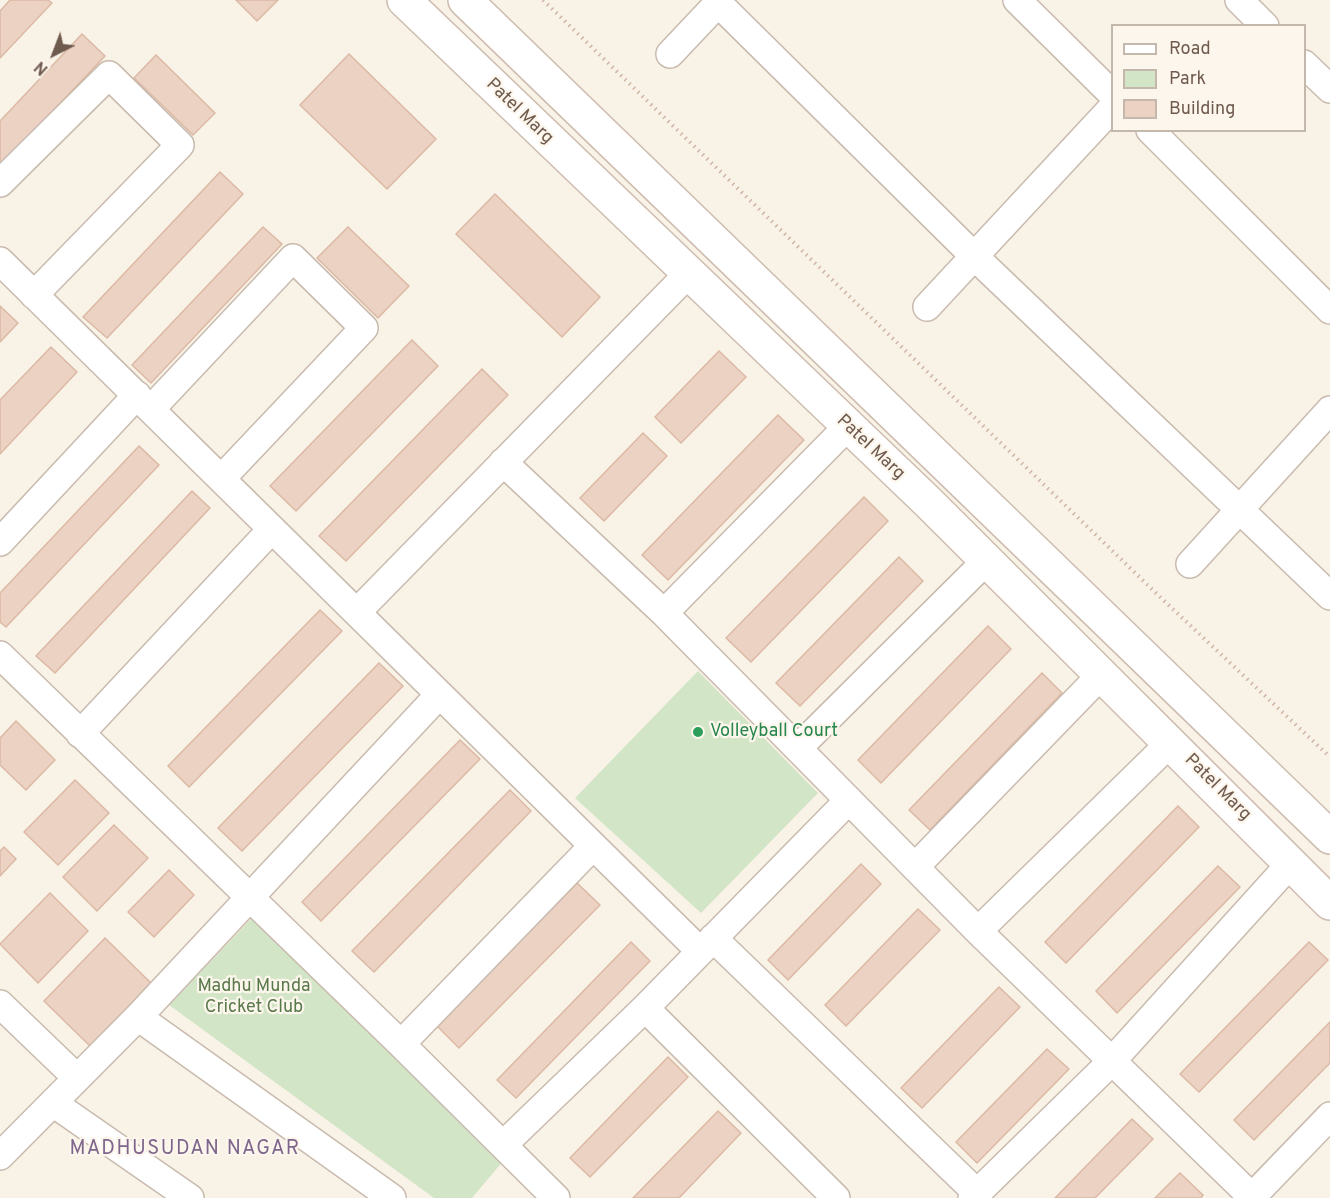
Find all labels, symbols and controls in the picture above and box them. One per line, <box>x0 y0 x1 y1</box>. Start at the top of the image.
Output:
north arrow <box>24 24 84 84</box>
legend <box>1111 24 1306 132</box>
text: Road <box>1169 38 1211 61</box>
text: N <box>31 56 53 79</box>
text: Park <box>1169 68 1206 91</box>
street label: Patel Marg <box>481 74 557 150</box>
text: Building <box>1169 98 1235 121</box>
street label: Patel Marg <box>831 411 909 485</box>
place label: Volleyball Court <box>710 721 838 743</box>
marker: Volleyball Court <box>691 725 705 739</box>
street label: Patel Marg <box>1179 750 1255 826</box>
park label: Madhu Munda Cricket Club <box>197 976 311 1018</box>
district label: MADHUSUDAN NAGAR <box>69 1138 301 1162</box>

